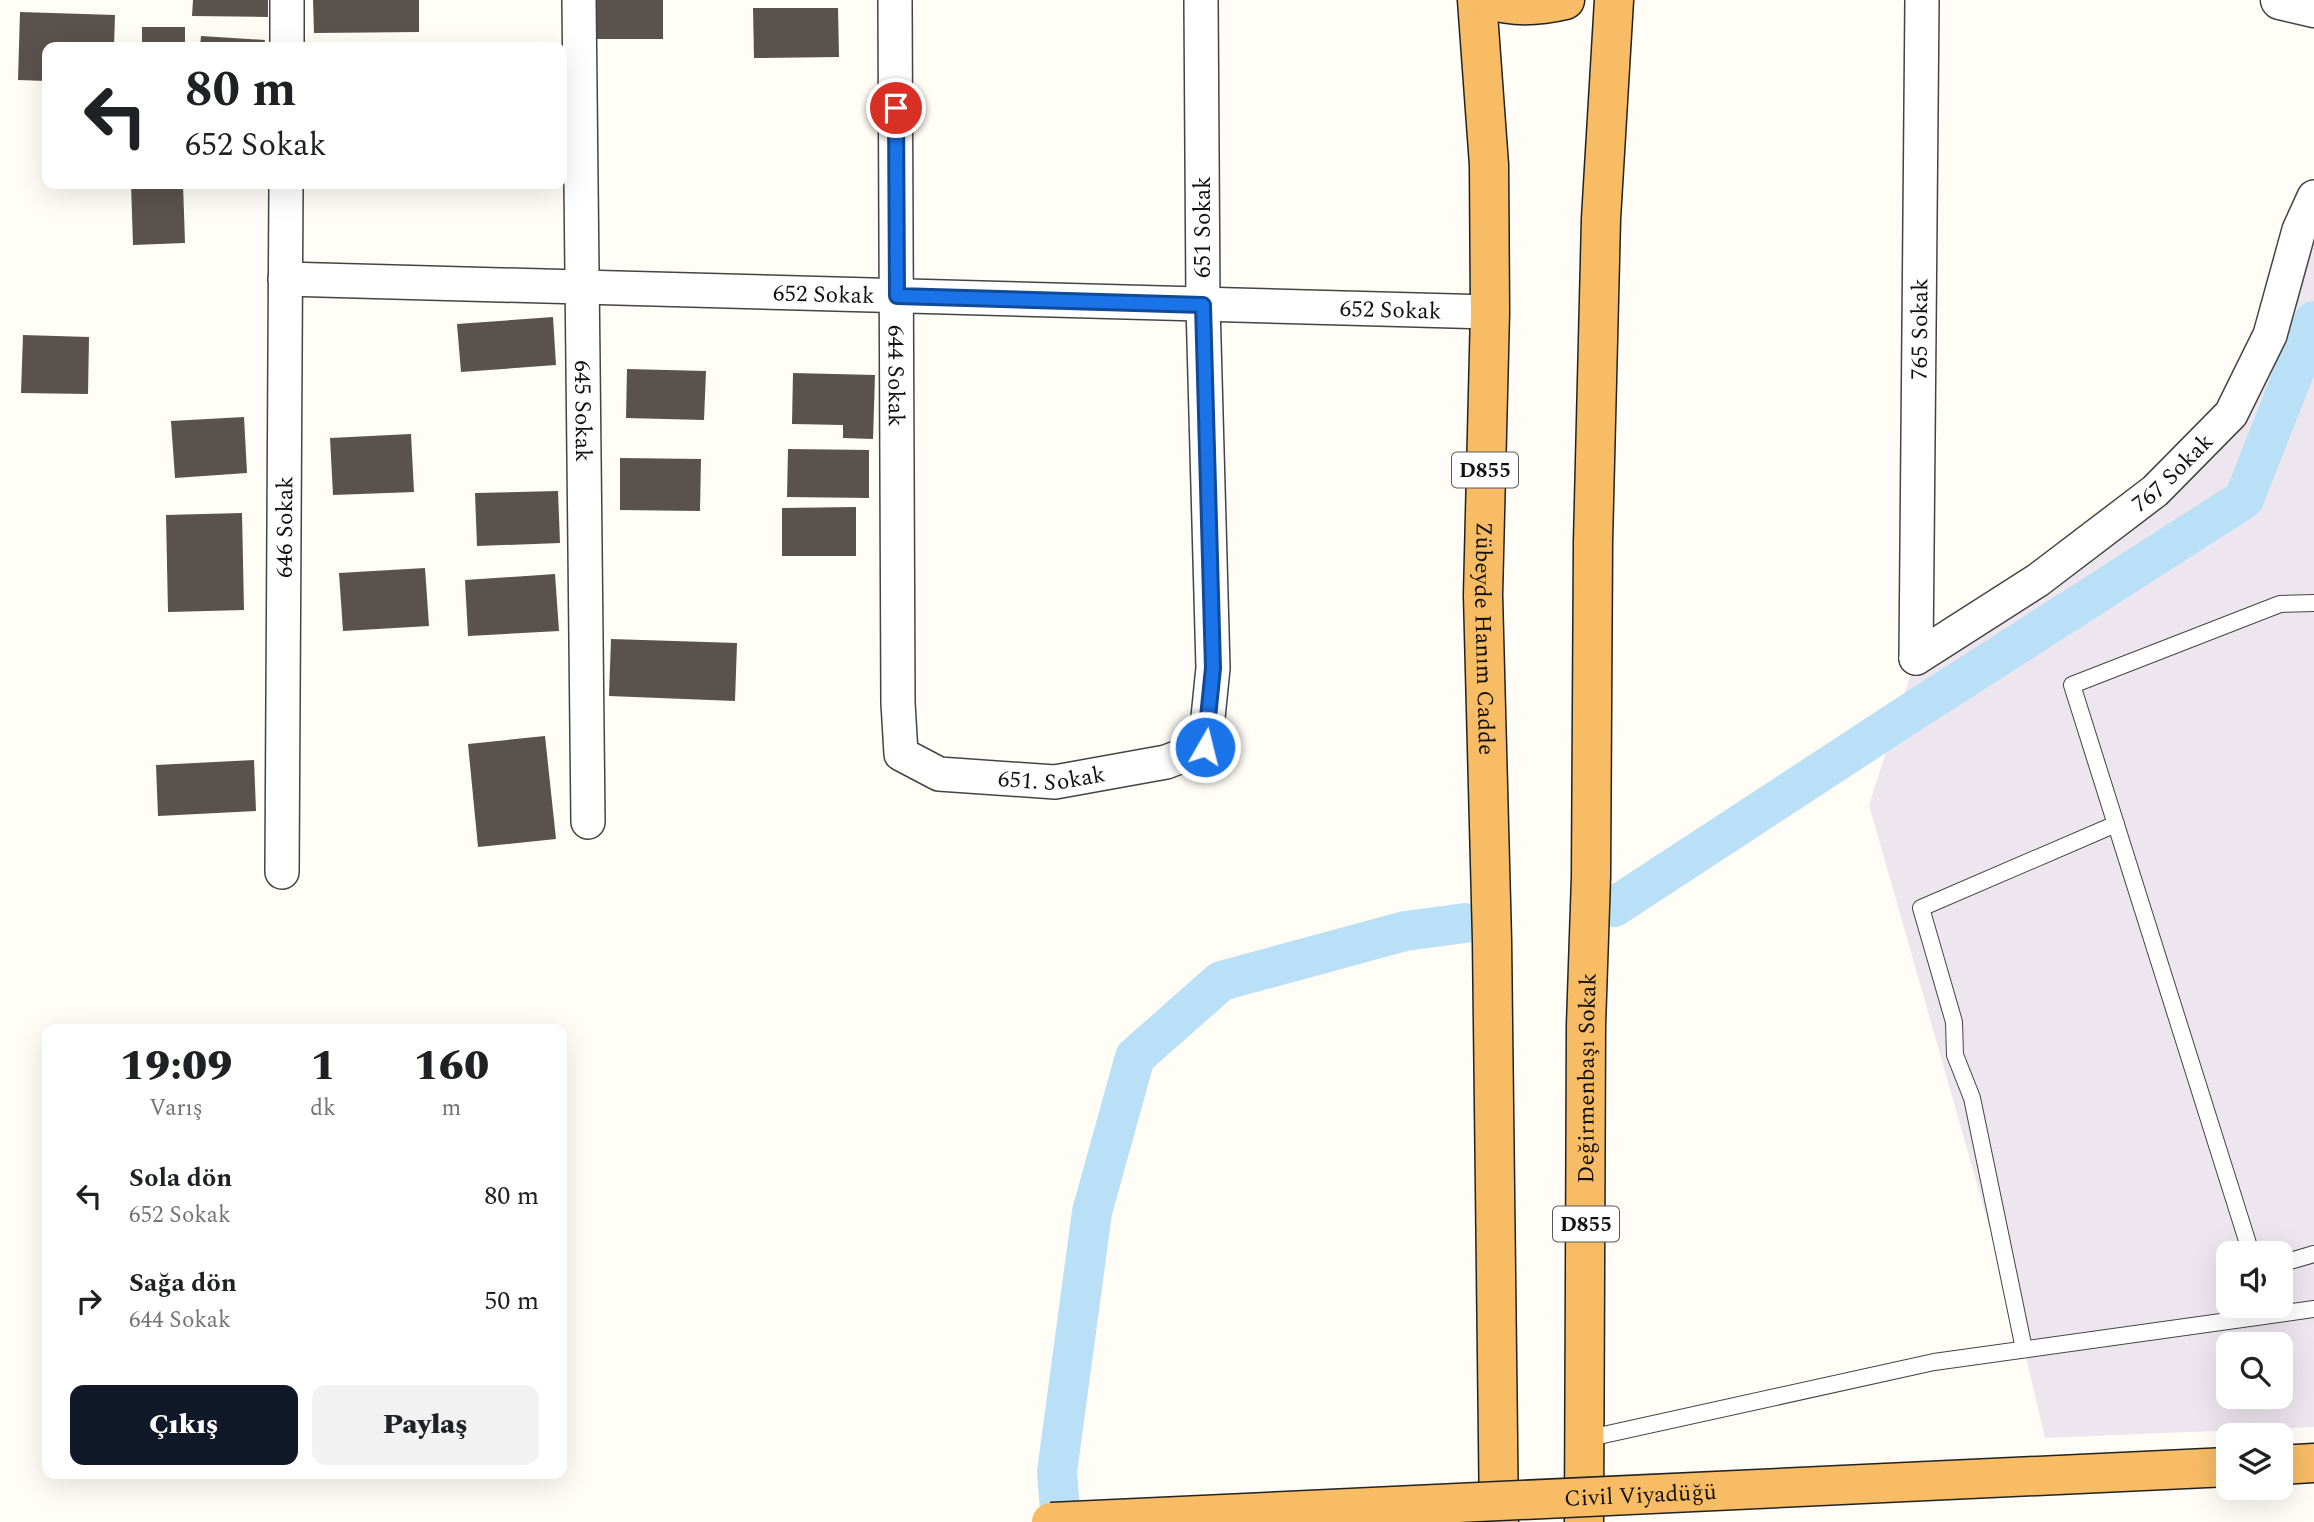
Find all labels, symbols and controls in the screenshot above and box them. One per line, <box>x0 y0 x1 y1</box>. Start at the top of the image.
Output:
text: 80 m <box>185 53 296 128</box>
icon: left <box>70 70 161 161</box>
pin <box>866 78 926 138</box>
icon: arrive <box>877 89 915 127</box>
text: 652 Sokak <box>185 121 327 170</box>
street label: 651 Sokak <box>1186 176 1221 278</box>
street label: 652 Sokak <box>772 276 875 314</box>
street label: 765 Sokak <box>1903 278 1938 380</box>
street label: 652 Sokak <box>1339 292 1442 330</box>
street label: 644 Sokak <box>877 325 913 427</box>
street label: 645 Sokak <box>564 360 600 462</box>
street label: 767 Sokak <box>2125 425 2222 522</box>
road number: D855 <box>1452 452 1518 488</box>
street label: 646 Sokak <box>268 476 303 578</box>
street label: Zübeyde Hanım Cadde <box>1464 521 1503 756</box>
position arrow <box>1168 710 1242 784</box>
street label: 651. Sokak <box>997 757 1108 801</box>
street label: Değirmenbaşı Sokak <box>1569 972 1607 1183</box>
text: 19:09 <box>120 1035 232 1098</box>
text: 1 <box>310 1035 336 1098</box>
text: 160 <box>414 1035 489 1098</box>
text: Varış <box>149 1091 203 1126</box>
text: dk <box>310 1091 336 1126</box>
text: m <box>442 1091 461 1126</box>
text: Sola dön <box>129 1158 232 1198</box>
text: 80 m <box>484 1176 539 1216</box>
icon: left <box>70 1177 108 1215</box>
text: 652 Sokak <box>129 1198 231 1233</box>
road number: D855 <box>1553 1206 1619 1242</box>
map controls <box>2216 1241 2293 1500</box>
button: sound <box>2216 1241 2293 1318</box>
text: Sağa dön <box>129 1263 237 1303</box>
text: 50 m <box>484 1281 539 1321</box>
icon: right <box>70 1282 108 1320</box>
text: 644 Sokak <box>129 1303 231 1338</box>
button: search <box>2216 1332 2293 1409</box>
button: Çıkış <box>70 1385 298 1465</box>
button: Paylaş <box>312 1385 539 1465</box>
button: layers <box>2216 1423 2293 1500</box>
street label: Civil Viyadüğü <box>1563 1475 1717 1517</box>

